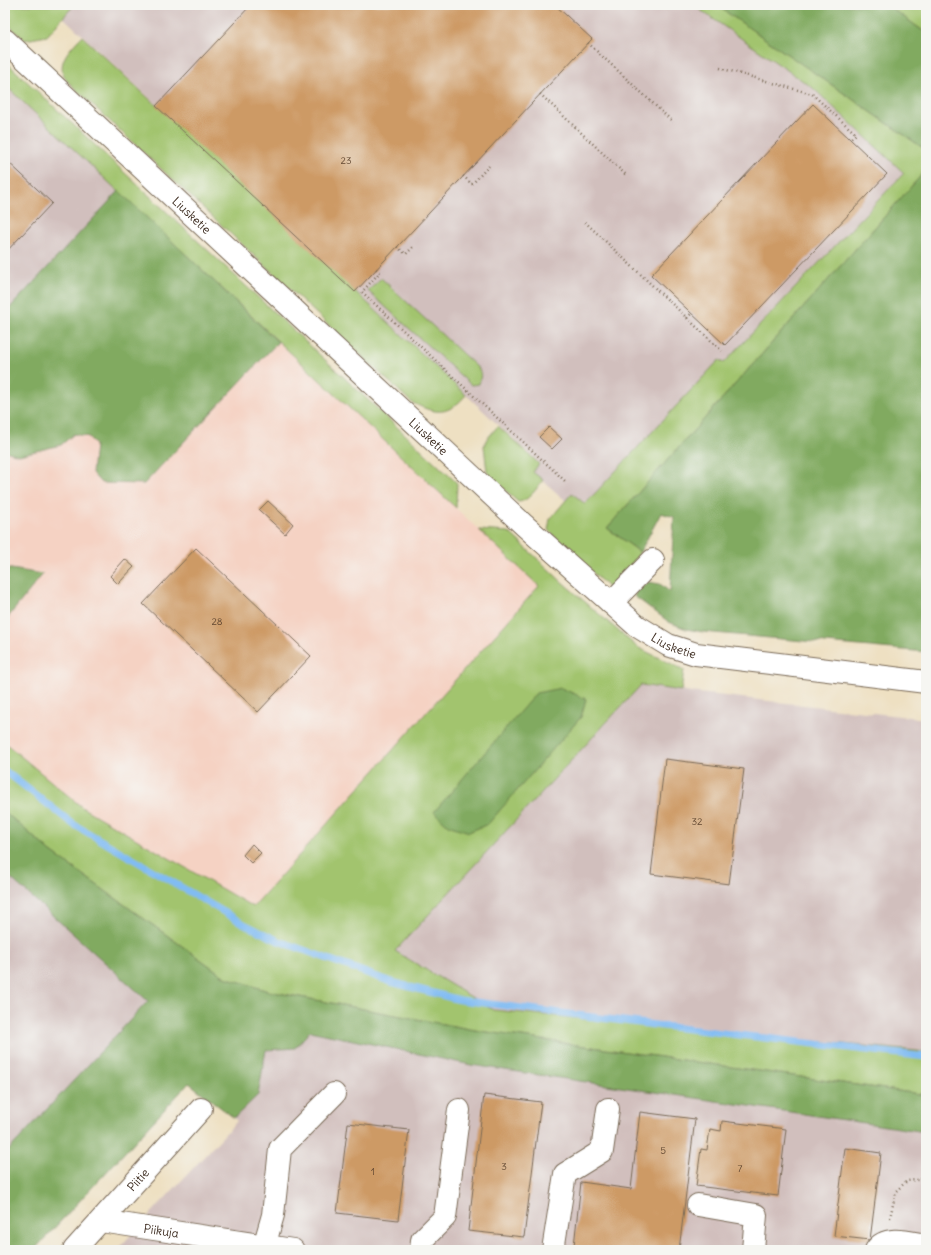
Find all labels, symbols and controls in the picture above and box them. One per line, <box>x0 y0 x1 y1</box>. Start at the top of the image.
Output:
house number: 23 <box>340 154 352 167</box>
street label: Liusketie <box>170 193 214 236</box>
street label: Liusketie <box>406 414 451 458</box>
house number: 28 <box>211 615 223 628</box>
street label: Liusketie <box>649 629 698 661</box>
house number: 32 <box>691 815 703 828</box>
house number: 5 <box>660 1144 666 1157</box>
house number: 3 <box>501 1160 507 1173</box>
house number: 7 <box>738 1162 743 1175</box>
street label: Piitie <box>123 1165 152 1194</box>
house number: 1 <box>371 1165 375 1178</box>
street label: Piikuja <box>143 1220 180 1240</box>

